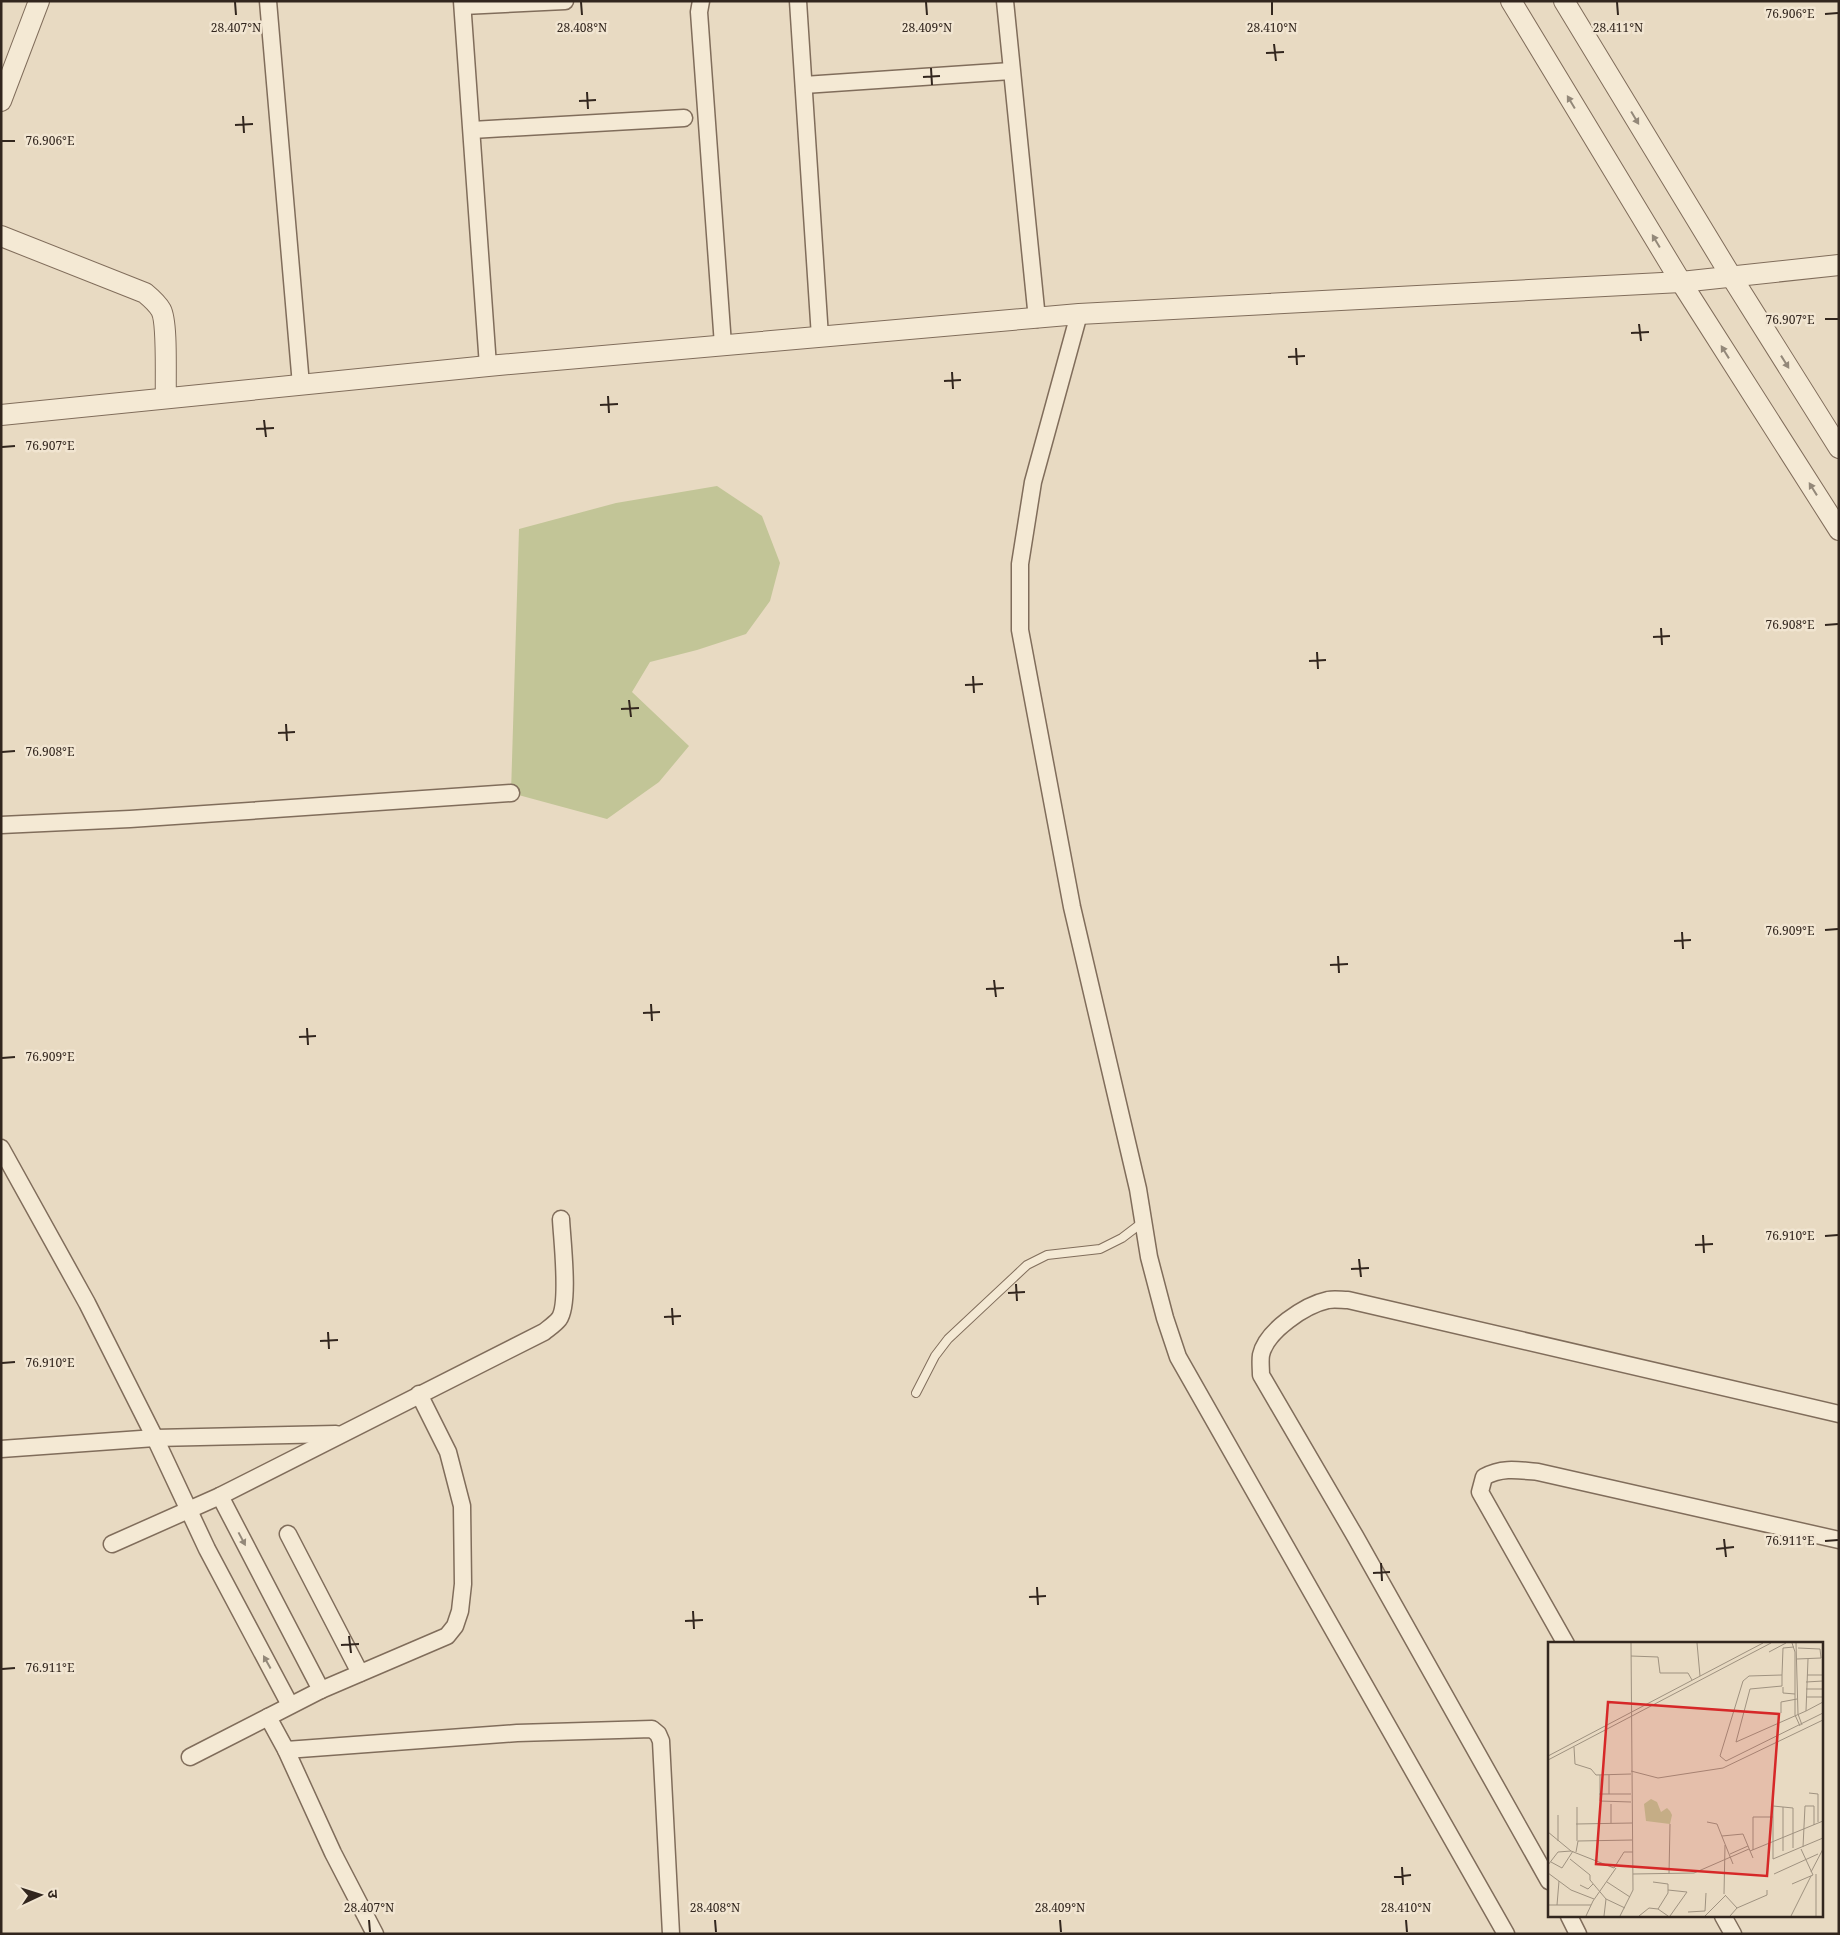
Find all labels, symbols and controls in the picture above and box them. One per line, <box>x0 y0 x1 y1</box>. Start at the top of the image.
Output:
text: 76.906°E <box>1766 5 1814 22</box>
text: 28.407°N <box>211 19 261 36</box>
text: 28.408°N <box>557 19 607 36</box>
text: 28.409°N <box>902 19 952 36</box>
text: 28.410°N <box>1247 19 1297 36</box>
text: 28.411°N <box>1593 19 1643 36</box>
one-way arrow <box>1567 95 1576 108</box>
one-way arrow <box>1630 111 1639 124</box>
text: 76.906°E <box>26 132 74 149</box>
one-way arrow <box>1651 234 1660 247</box>
text: 76.907°E <box>1766 311 1814 328</box>
one-way arrow <box>1721 345 1730 358</box>
one-way arrow <box>1780 355 1790 368</box>
text: 76.907°E <box>26 437 74 454</box>
one-way arrow <box>1808 482 1817 496</box>
text: 76.908°E <box>1766 616 1814 633</box>
text: 76.908°E <box>26 743 74 760</box>
text: 76.909°E <box>1766 922 1814 939</box>
text: 76.909°E <box>26 1048 74 1065</box>
text: 76.910°E <box>1766 1227 1814 1244</box>
text: 76.910°E <box>26 1354 74 1371</box>
one-way arrow <box>238 1532 246 1546</box>
text: 76.911°E <box>1766 1532 1814 1549</box>
inset map <box>1548 1642 1822 1918</box>
one-way arrow <box>262 1656 271 1669</box>
text: 76.911°E <box>26 1659 74 1676</box>
north arrow <box>15 1870 65 1920</box>
text: उ <box>44 1889 63 1900</box>
text: 28.407°N <box>344 1899 394 1916</box>
text: 28.408°N <box>690 1899 740 1916</box>
text: 28.409°N <box>1035 1899 1085 1916</box>
text: 28.410°N <box>1381 1899 1431 1916</box>

